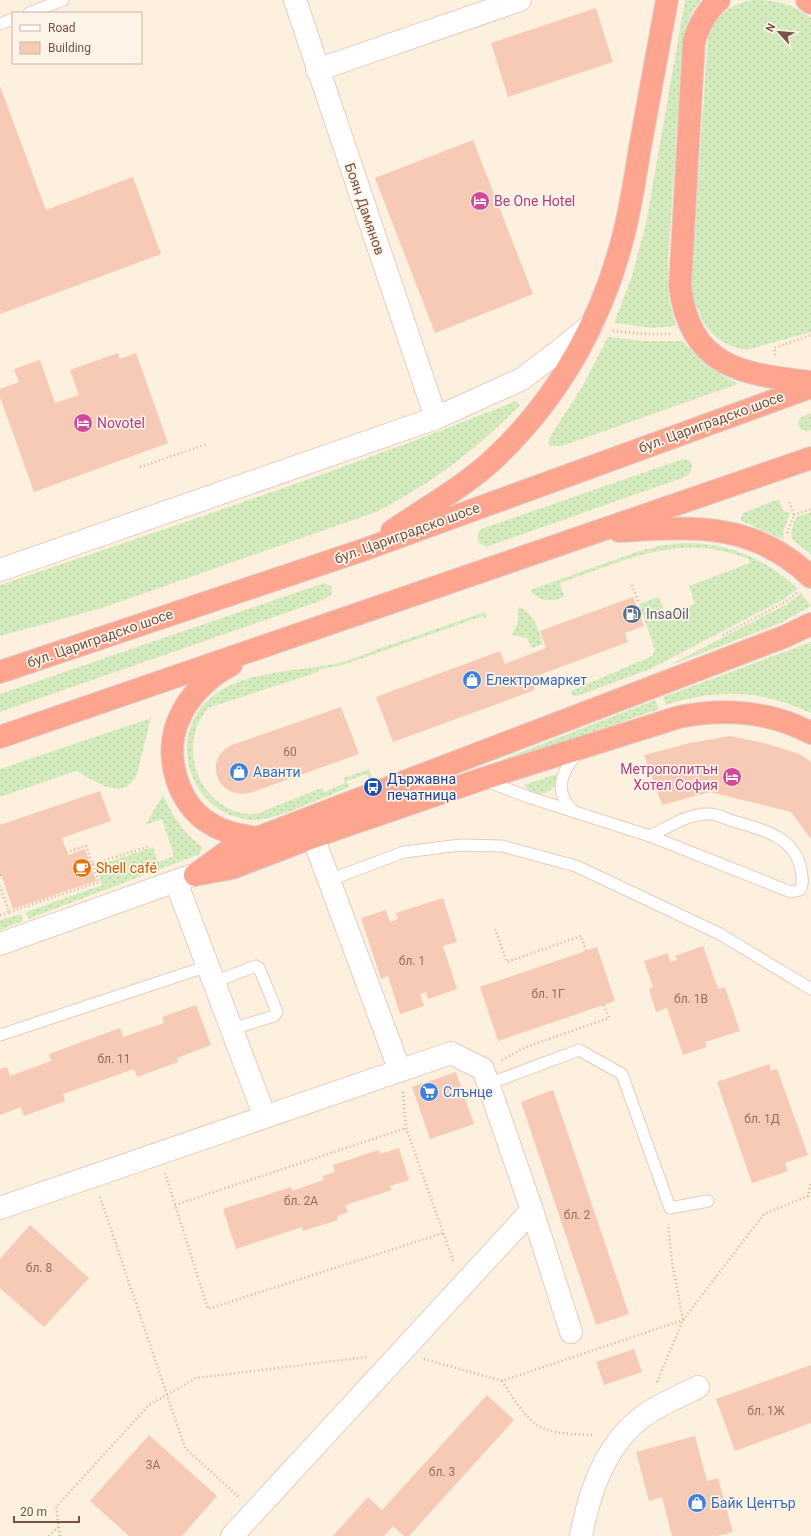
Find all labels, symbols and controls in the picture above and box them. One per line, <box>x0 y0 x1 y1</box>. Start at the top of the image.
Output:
legend <box>12 12 142 64</box>
north arrow <box>759 12 799 52</box>
text: Road <box>48 21 76 35</box>
text: N <box>763 21 778 34</box>
text: Building <box>48 41 91 55</box>
street label: Боян Дамянов <box>342 161 388 257</box>
hotel icon: Be One Hotel <box>469 190 491 212</box>
place label: Be One Hotel <box>494 193 575 209</box>
street label: бул. Цариградско шосе <box>636 388 786 456</box>
hotel icon: Novotel <box>72 412 94 434</box>
place label: Novotel <box>97 415 145 431</box>
street label: бул. Цариградско шосе <box>332 499 482 567</box>
fuel station icon: InsaOil <box>621 603 643 625</box>
street label: бул. Цариградско шосе <box>25 605 175 671</box>
place label: InsaOil <box>646 606 689 622</box>
shop icon: Електромаркет <box>461 669 483 691</box>
place label: Електромаркет <box>486 672 587 688</box>
house number: 60 <box>283 745 297 759</box>
shop icon: Аванти <box>228 761 250 783</box>
place label: Метрополитън Хотел София <box>620 761 718 793</box>
place label: Аванти <box>253 764 301 780</box>
hotel icon: Метрополитън Хотел София <box>721 766 743 788</box>
place label: Държавна печатница <box>387 771 456 803</box>
bus stop icon: Държавна печатница <box>362 776 384 798</box>
cafe icon: Shell café <box>71 857 93 879</box>
place label: Shell café <box>96 860 157 876</box>
house number: бл. 1 <box>399 954 425 968</box>
house number: бл. 1Г <box>531 987 565 1001</box>
house number: бл. 1В <box>674 992 708 1006</box>
house number: бл. 11 <box>97 1052 131 1066</box>
supermarket icon: Слънце <box>418 1081 440 1103</box>
place label: Слънце <box>443 1084 493 1100</box>
house number: бл. 1Д <box>744 1112 780 1126</box>
house number: бл. 2А <box>284 1194 318 1208</box>
house number: бл. 2 <box>564 1208 590 1222</box>
house number: бл. 8 <box>26 1261 52 1275</box>
house number: бл. 1Ж <box>747 1404 785 1418</box>
house number: 3А <box>146 1458 160 1472</box>
house number: бл. 3 <box>429 1465 455 1479</box>
shop icon: Байк Център <box>686 1492 708 1514</box>
place label: Байк Център <box>711 1495 796 1511</box>
scale bar <box>14 1498 79 1524</box>
text: 20 m <box>20 1505 47 1519</box>

